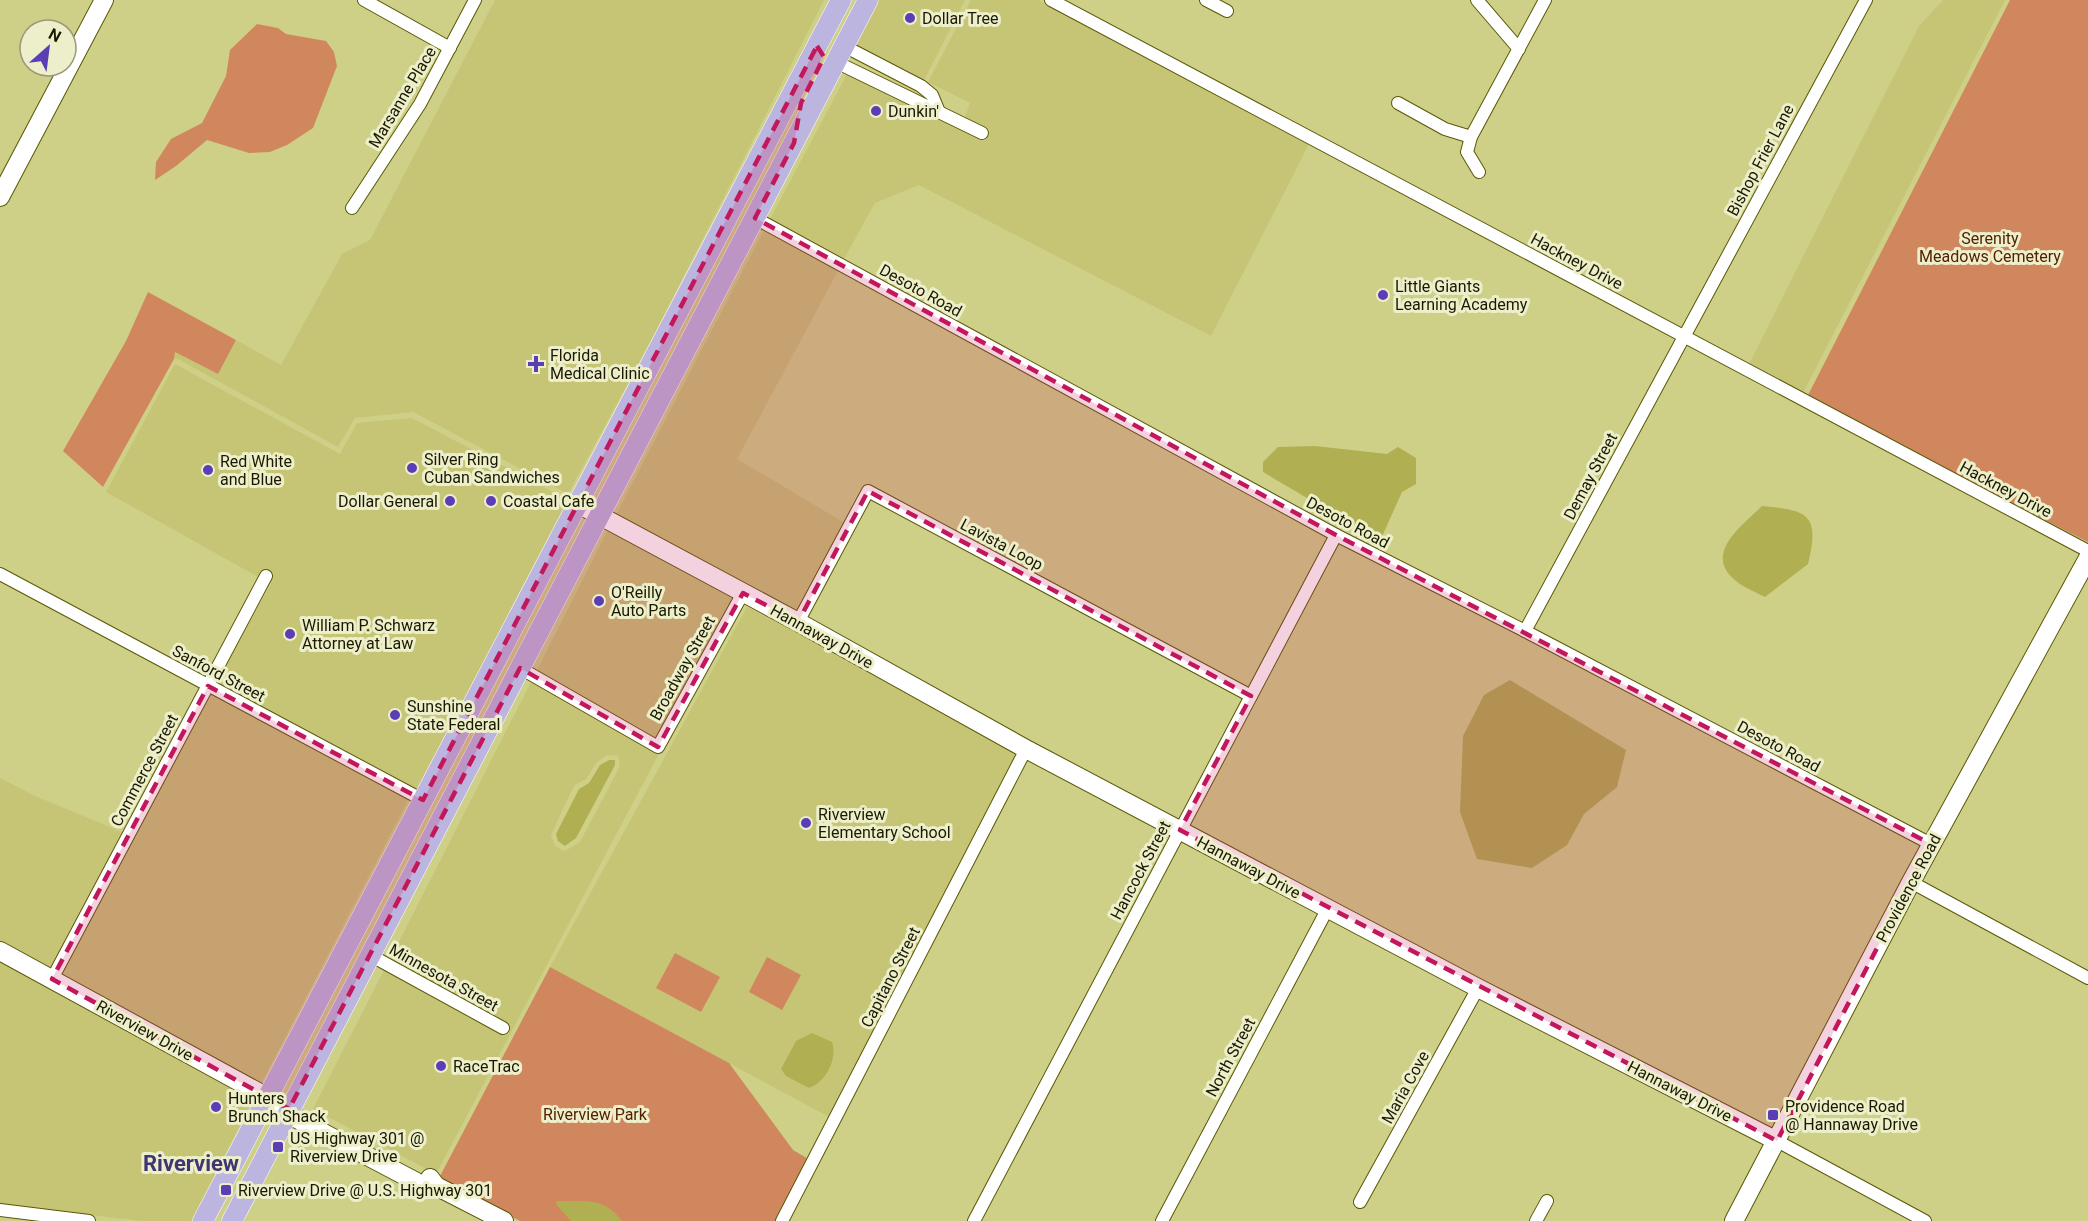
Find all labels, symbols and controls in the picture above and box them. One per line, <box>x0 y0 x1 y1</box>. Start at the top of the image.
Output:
place label: Dollar Tree <box>922 9 998 28</box>
marker: Dollar Tree <box>903 11 917 25</box>
north arrow <box>18 18 78 78</box>
text: N <box>45 24 64 46</box>
street label: Marsanne Place <box>365 43 440 151</box>
street label: Bishop Frier Lane <box>1723 101 1798 219</box>
place label: Dunkin' <box>888 102 939 121</box>
marker: Dunkin' <box>869 104 883 118</box>
street label: Hackney Drive <box>1528 229 1626 294</box>
park label: Serenity Meadows Cemetery <box>1919 229 2061 266</box>
street label: Desoto Road <box>876 260 965 321</box>
place label: Little Giants Learning Academy <box>1395 277 1528 314</box>
marker: Little Giants Learning Academy <box>1376 288 1390 302</box>
place label: Florida Medical Clinic <box>550 346 650 383</box>
marker: Florida Medical Clinic <box>527 355 545 373</box>
street label: Demay Street <box>1560 430 1621 523</box>
place label: Silver Ring Cuban Sandwiches <box>424 450 560 487</box>
place label: Red White and Blue <box>220 452 292 489</box>
street label: Hackney Drive <box>1957 457 2055 522</box>
marker: Silver Ring Cuban Sandwiches <box>405 461 419 475</box>
marker: Red White and Blue <box>201 463 215 477</box>
place label: Dollar General <box>338 492 438 511</box>
place label: Coastal Cafe <box>503 492 594 511</box>
street label: Desoto Road <box>1303 493 1393 552</box>
marker: Dollar General <box>443 494 457 508</box>
marker: Coastal Cafe <box>484 494 498 508</box>
street label: Lavista Loop <box>957 515 1046 574</box>
place label: O'Reilly Auto Parts <box>611 583 686 620</box>
marker: O'Reilly Auto Parts <box>592 594 606 608</box>
street label: Hannaway Drive <box>767 600 876 673</box>
street label: Broadway Street <box>646 613 719 724</box>
place label: William P. Schwarz Attorney at Law <box>302 616 435 653</box>
marker: William P. Schwarz Attorney at Law <box>283 627 297 641</box>
street label: Sanford Street <box>169 641 268 706</box>
place label: Sunshine State Federal <box>407 697 501 734</box>
marker: Sunshine State Federal <box>388 708 402 722</box>
street label: Commerce Street <box>107 711 182 830</box>
street label: Desoto Road <box>1734 717 1824 776</box>
place label: Riverview Elementary School <box>818 805 951 842</box>
marker: Riverview Elementary School <box>799 816 813 830</box>
street label: Hancock Street <box>1106 818 1174 923</box>
street label: Providence Road <box>1872 831 1945 946</box>
street label: Hannaway Drive <box>1194 832 1304 903</box>
street label: Capitano Street <box>857 924 924 1031</box>
street label: Minnesota Street <box>386 940 502 1015</box>
street label: Riverview Drive <box>93 996 196 1065</box>
street label: North Street <box>1202 1015 1259 1100</box>
street label: Maria Cove <box>1378 1048 1433 1127</box>
place label: RaceTrac <box>453 1057 520 1076</box>
street label: Hannaway Drive <box>1624 1057 1735 1126</box>
marker: RaceTrac <box>434 1059 448 1073</box>
place label: Hunters Brunch Shack <box>228 1089 327 1126</box>
place label: Providence Road @ Hannaway Drive <box>1785 1097 1918 1134</box>
marker: Hunters Brunch Shack <box>209 1100 223 1114</box>
park label: Riverview Park <box>543 1105 648 1124</box>
marker: Providence Road @ Hannaway Drive <box>1766 1108 1780 1122</box>
place label: US Highway 301 @ Riverview Drive <box>290 1129 424 1166</box>
marker: US Highway 301 @ Riverview Drive <box>271 1140 285 1154</box>
district label: Riverview <box>143 1151 239 1176</box>
place label: Riverview Drive @ U.S. Highway 301 <box>238 1181 492 1200</box>
marker: Riverview Drive @ U.S. Highway 301 <box>219 1183 233 1197</box>

